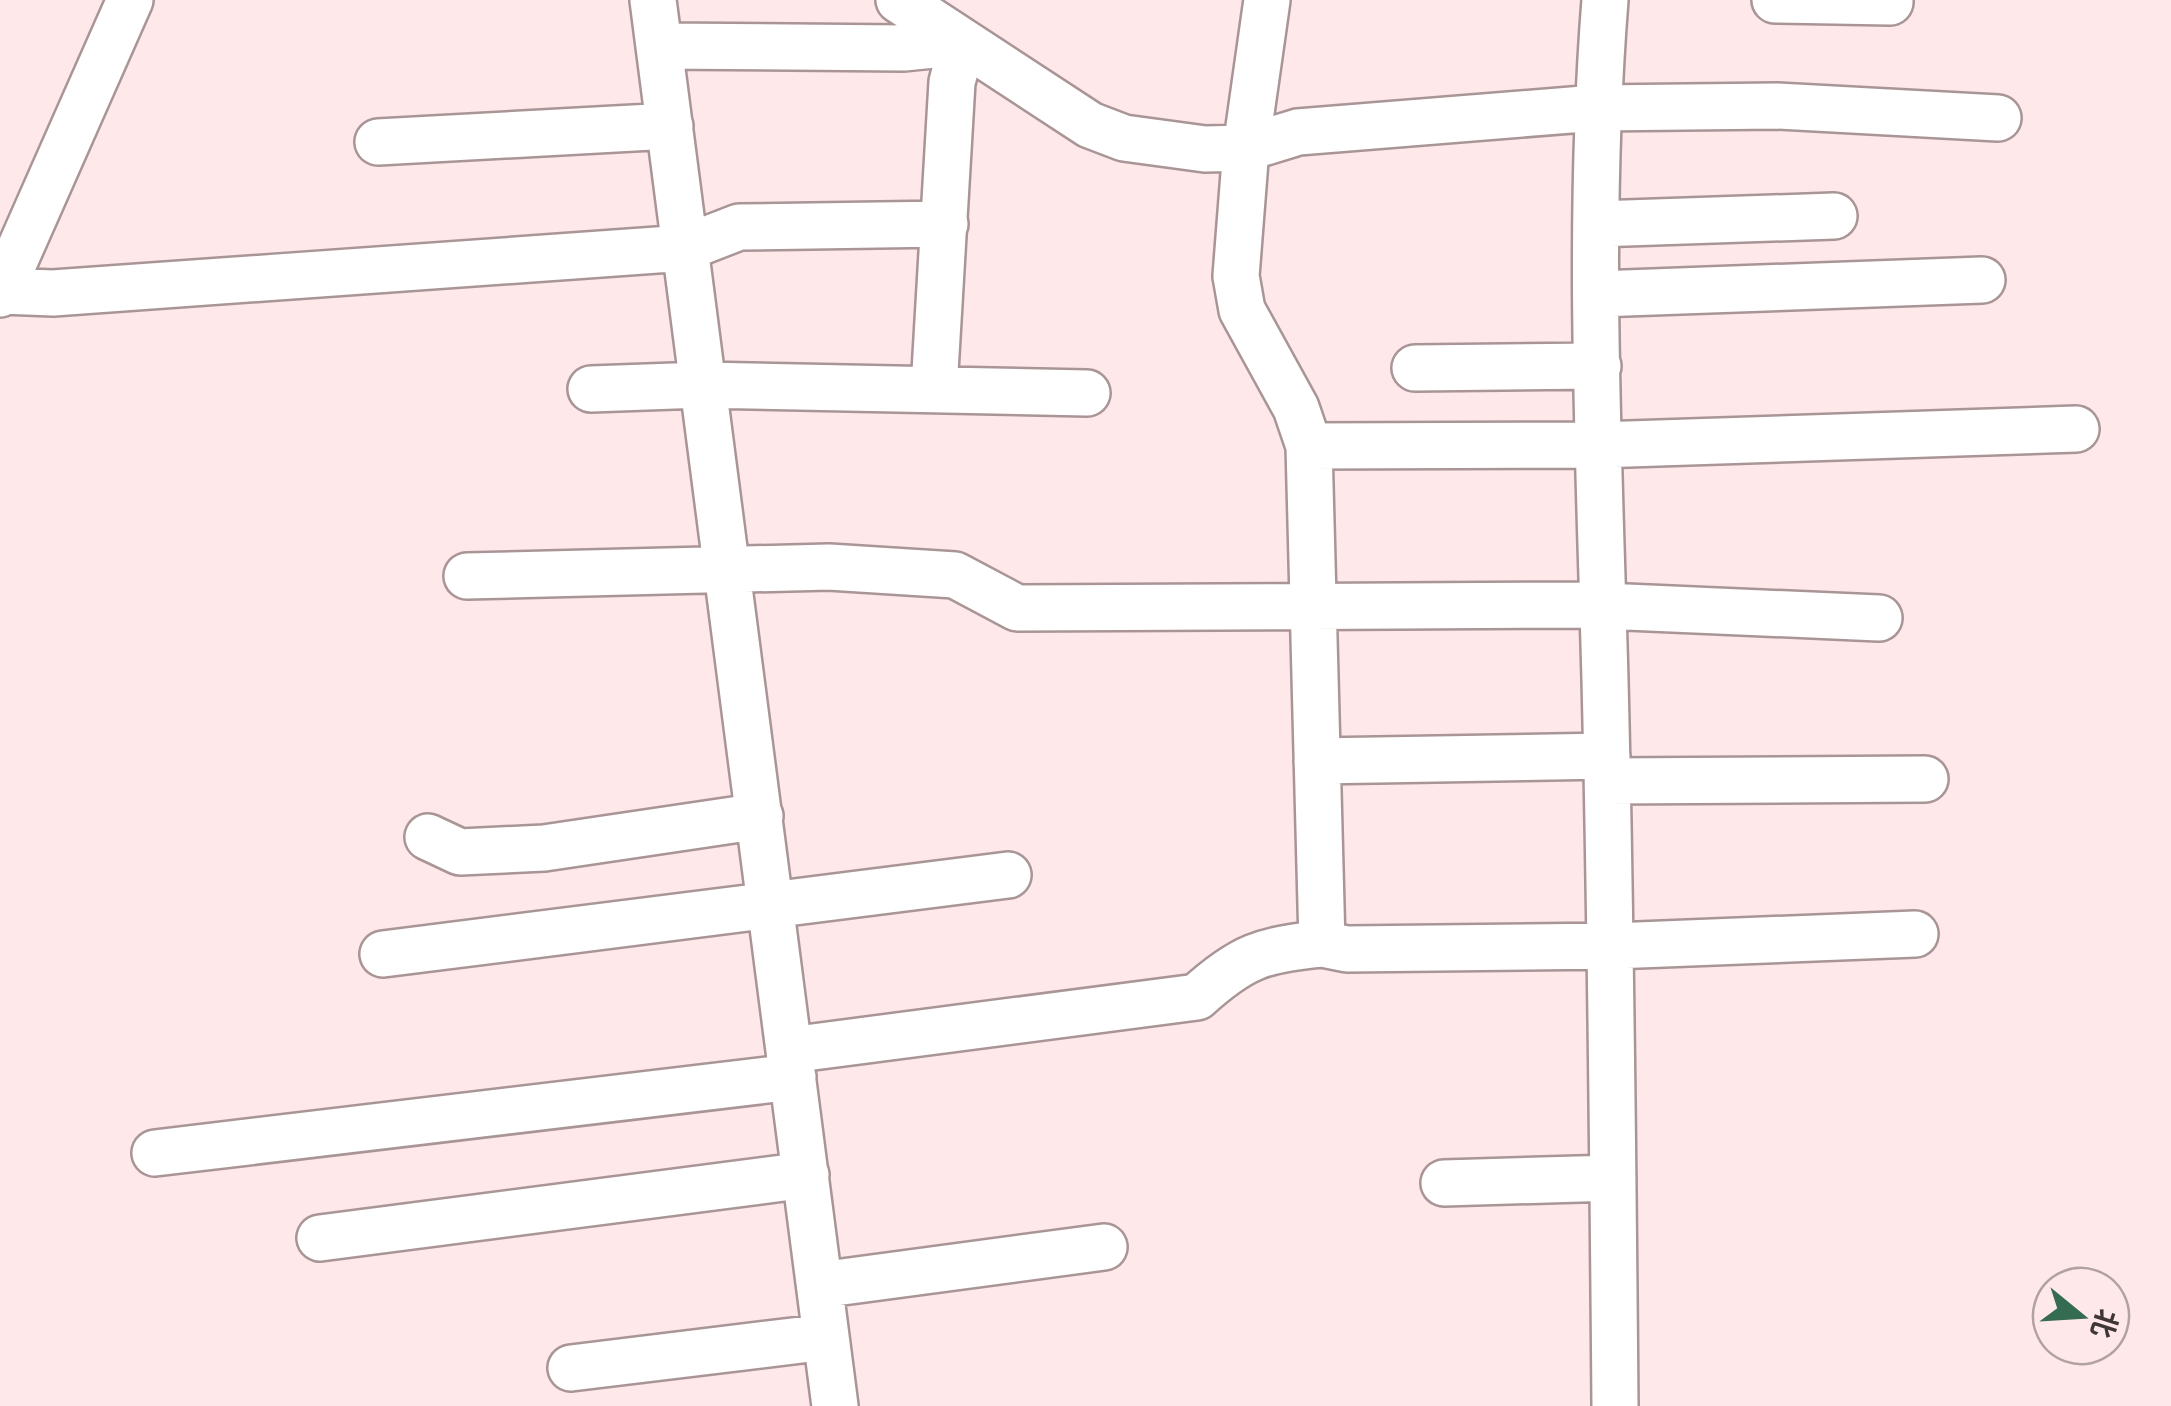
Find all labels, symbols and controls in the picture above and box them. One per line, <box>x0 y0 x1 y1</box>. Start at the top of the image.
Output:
north arrow <box>2031 1266 2131 1366</box>
text: 北 <box>2083 1305 2128 1343</box>

